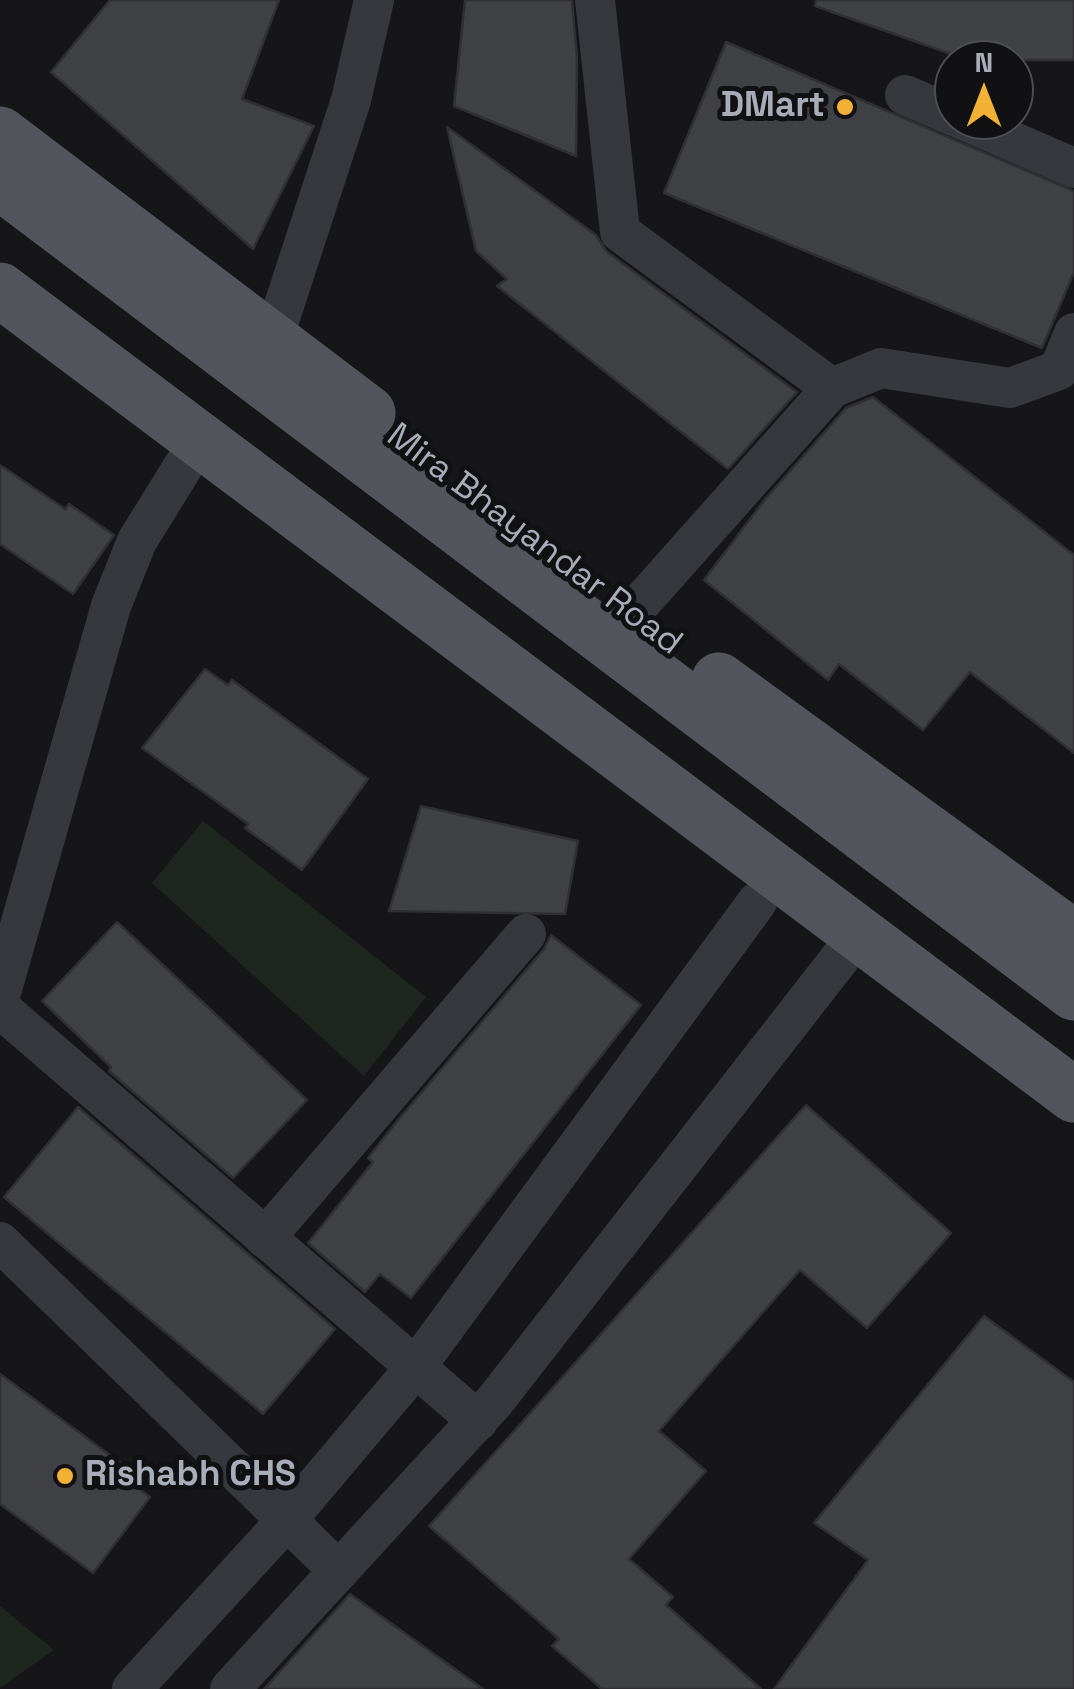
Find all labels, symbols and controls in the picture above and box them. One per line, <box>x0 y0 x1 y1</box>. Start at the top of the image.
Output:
north arrow <box>934 40 1034 140</box>
text: N <box>975 44 993 80</box>
place label: DMart <box>721 86 825 128</box>
marker: DMart <box>834 96 856 118</box>
street label: Mira Bhayandar Road <box>378 415 690 665</box>
place label: Rishabh CHS <box>85 1455 296 1497</box>
marker: Rishabh CHS <box>54 1465 76 1487</box>

